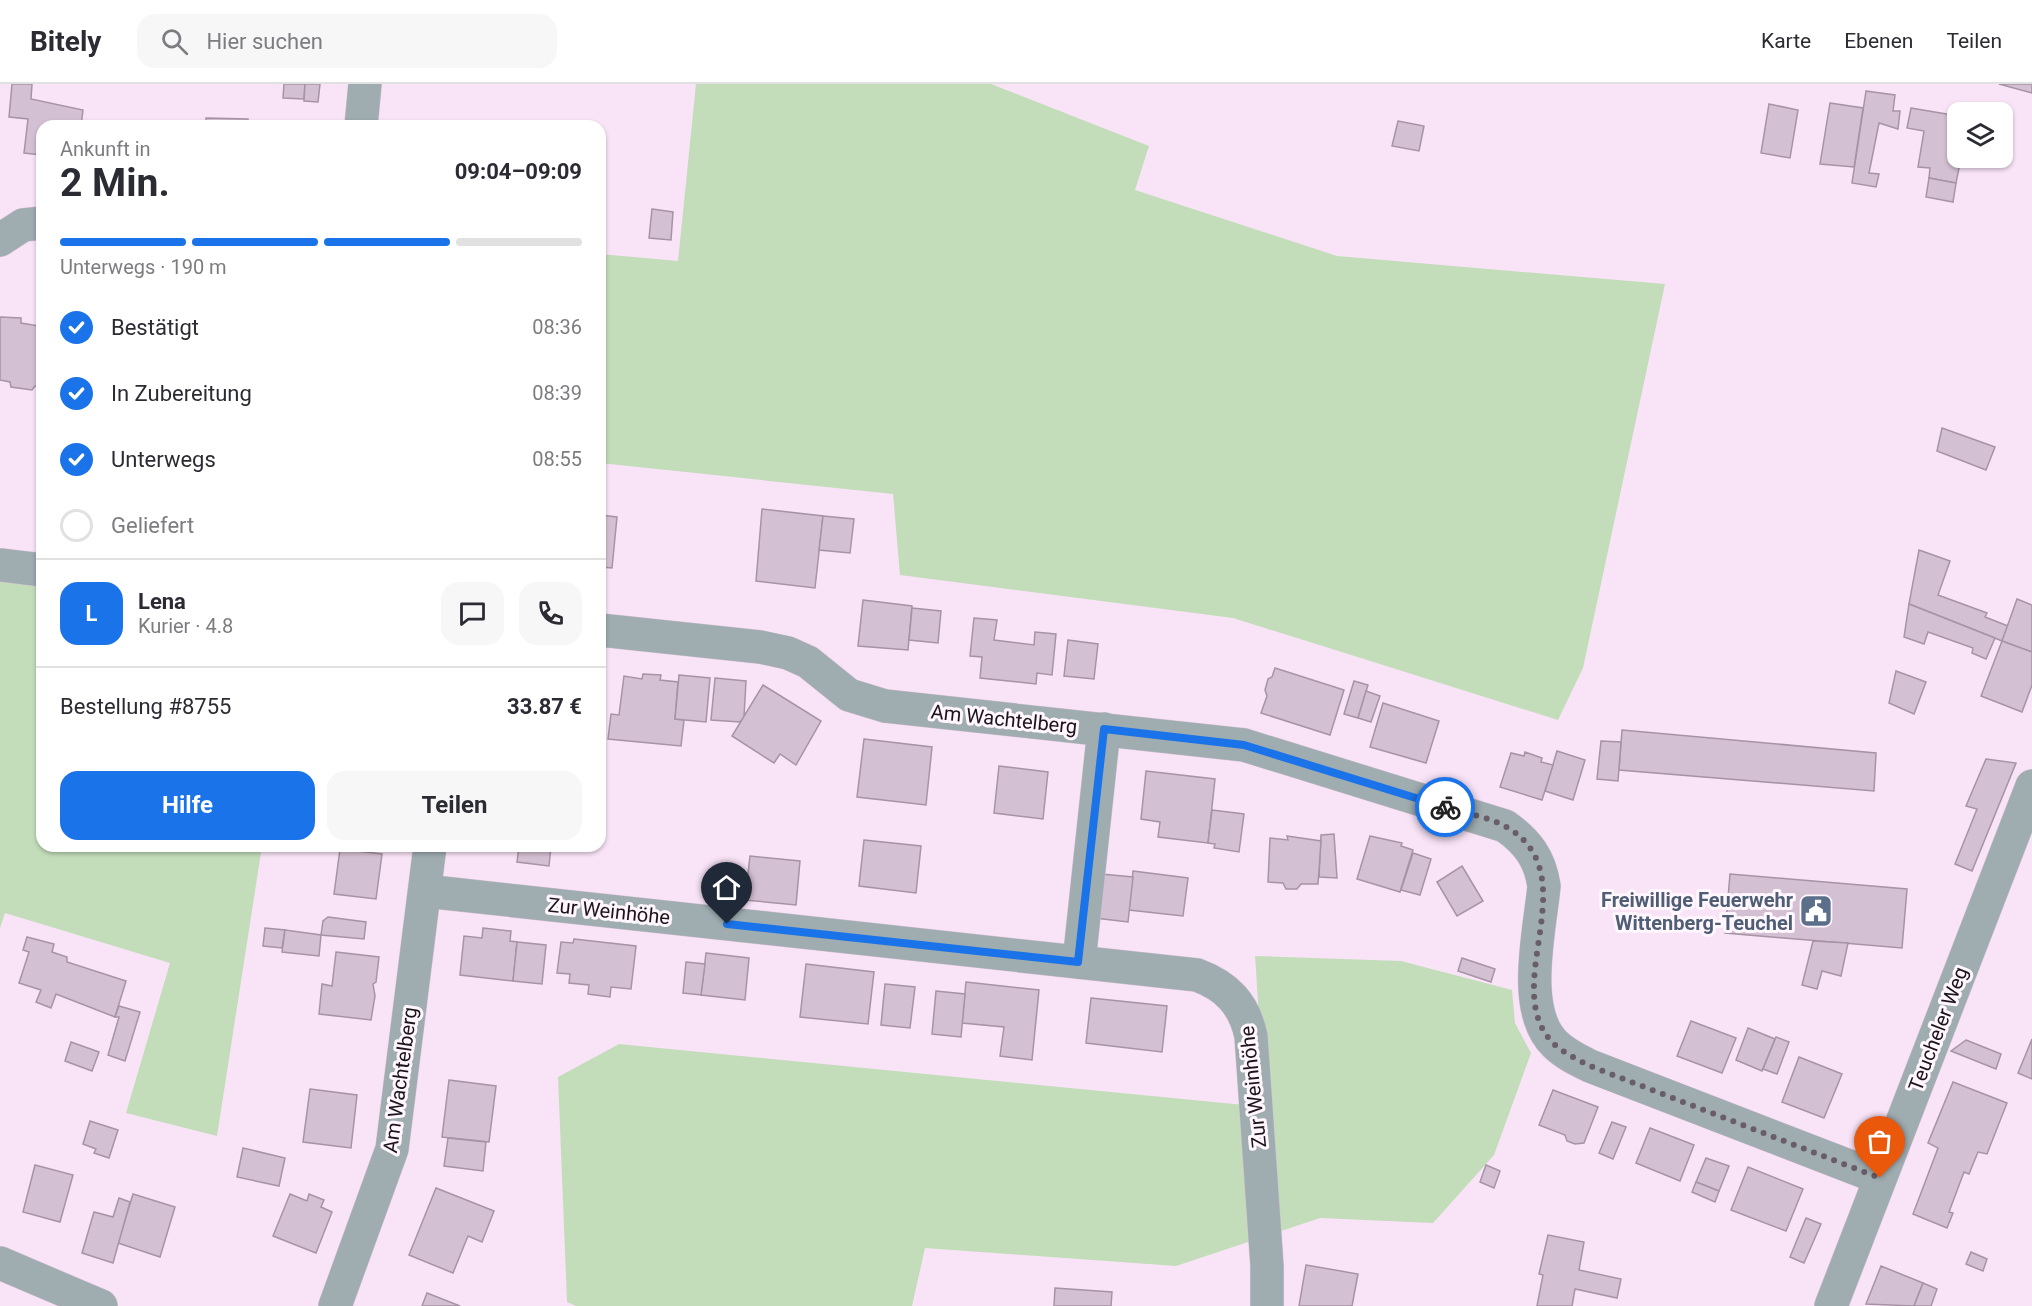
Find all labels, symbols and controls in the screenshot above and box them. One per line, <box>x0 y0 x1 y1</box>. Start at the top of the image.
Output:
search box <box>137 14 557 68</box>
text: Bitely <box>30 25 101 58</box>
icon: search <box>158 25 191 58</box>
text: Hier suchen <box>206 29 323 54</box>
text: Karte <box>1761 29 1811 53</box>
text: Ebenen <box>1844 29 1913 53</box>
text: Teilen <box>1946 29 2002 53</box>
map controls <box>1947 102 2013 168</box>
button: layers <box>1947 102 2013 168</box>
text: Ankunft in <box>60 137 151 161</box>
text: 09:04–09:09 <box>455 159 582 184</box>
text: 2 Min. <box>60 160 170 206</box>
text: Unterwegs · 190 m <box>60 255 227 279</box>
icon: check <box>60 311 93 344</box>
text: Bestätigt <box>111 315 199 340</box>
text: 08:36 <box>532 315 582 339</box>
icon: check <box>60 377 93 410</box>
text: In Zubereitung <box>111 381 252 406</box>
text: 08:39 <box>532 381 582 405</box>
icon: check <box>60 443 93 476</box>
text: Unterwegs <box>111 447 216 472</box>
text: 08:55 <box>532 447 582 471</box>
text: Geliefert <box>111 513 194 538</box>
button: chat <box>441 582 504 645</box>
button: phone <box>519 582 582 645</box>
text: Lena <box>138 589 186 614</box>
text: L <box>86 601 97 626</box>
text: Kurier · 4.8 <box>138 614 233 638</box>
text: Bestellung #8755 <box>60 694 231 719</box>
text: 33.87 € <box>507 694 582 719</box>
street label: Am Wachtelberg <box>930 699 1078 739</box>
button: Hilfe <box>60 771 315 840</box>
button: Teilen <box>327 771 582 840</box>
courier <box>1415 777 1475 837</box>
icon: bike <box>1429 791 1462 824</box>
pin <box>701 862 752 924</box>
icon: home <box>710 871 743 904</box>
place label: Freiwillige Feuerwehr Wittenberg-Teuchel <box>1601 888 1794 935</box>
street label: Zur Weinhöhe <box>547 893 671 929</box>
public building icon: Freiwillige Feuerwehr Wittenberg-Teuchel <box>1798 893 1834 929</box>
street label: Teucheler Weg <box>1903 963 1973 1095</box>
street label: Am Wachtelberg <box>378 1006 422 1154</box>
street label: Zur Weinhöhe <box>1235 1025 1271 1149</box>
pin <box>1854 1116 1905 1178</box>
icon: bag <box>1863 1125 1896 1158</box>

